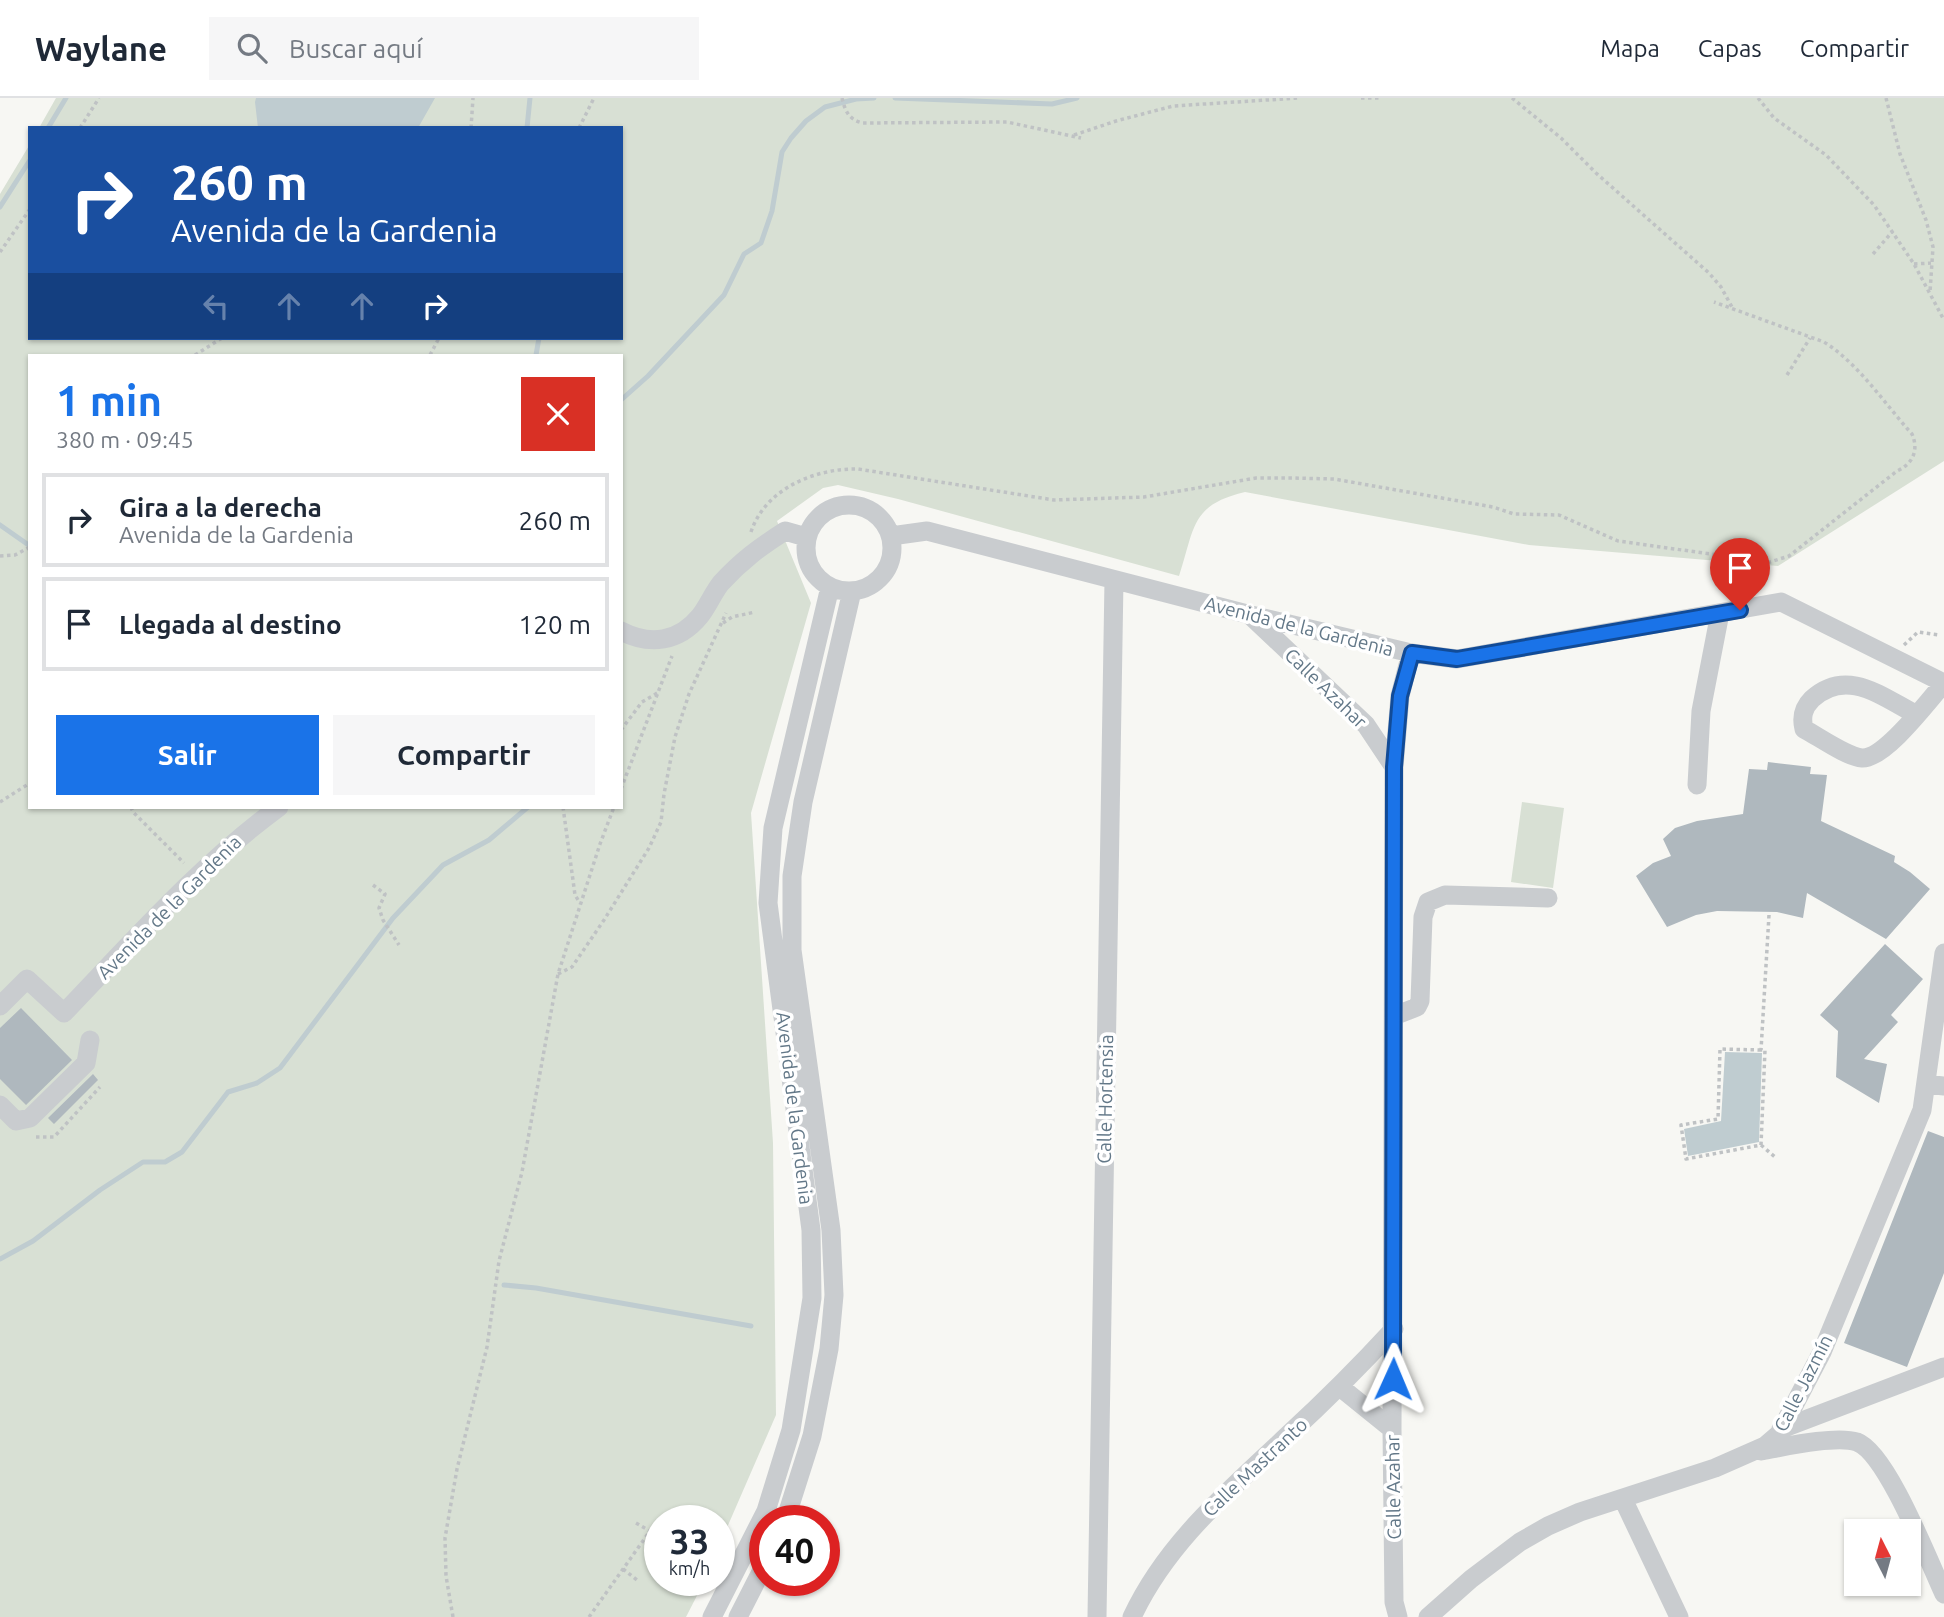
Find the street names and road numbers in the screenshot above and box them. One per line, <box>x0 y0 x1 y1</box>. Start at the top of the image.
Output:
street label: Avenida de la Gardenia <box>1202 592 1396 660</box>
street label: Calle Azahar <box>1281 644 1371 732</box>
street label: Avenida de la Gardenia <box>93 831 245 983</box>
street label: Avenida de la Gardenia <box>772 1010 818 1206</box>
street label: Calle Hortensia <box>1093 1034 1117 1164</box>
street label: Calle Jazmín <box>1769 1331 1837 1435</box>
street label: Calle Mastranto <box>1198 1413 1312 1521</box>
street label: Calle Azahar <box>1381 1434 1405 1540</box>

